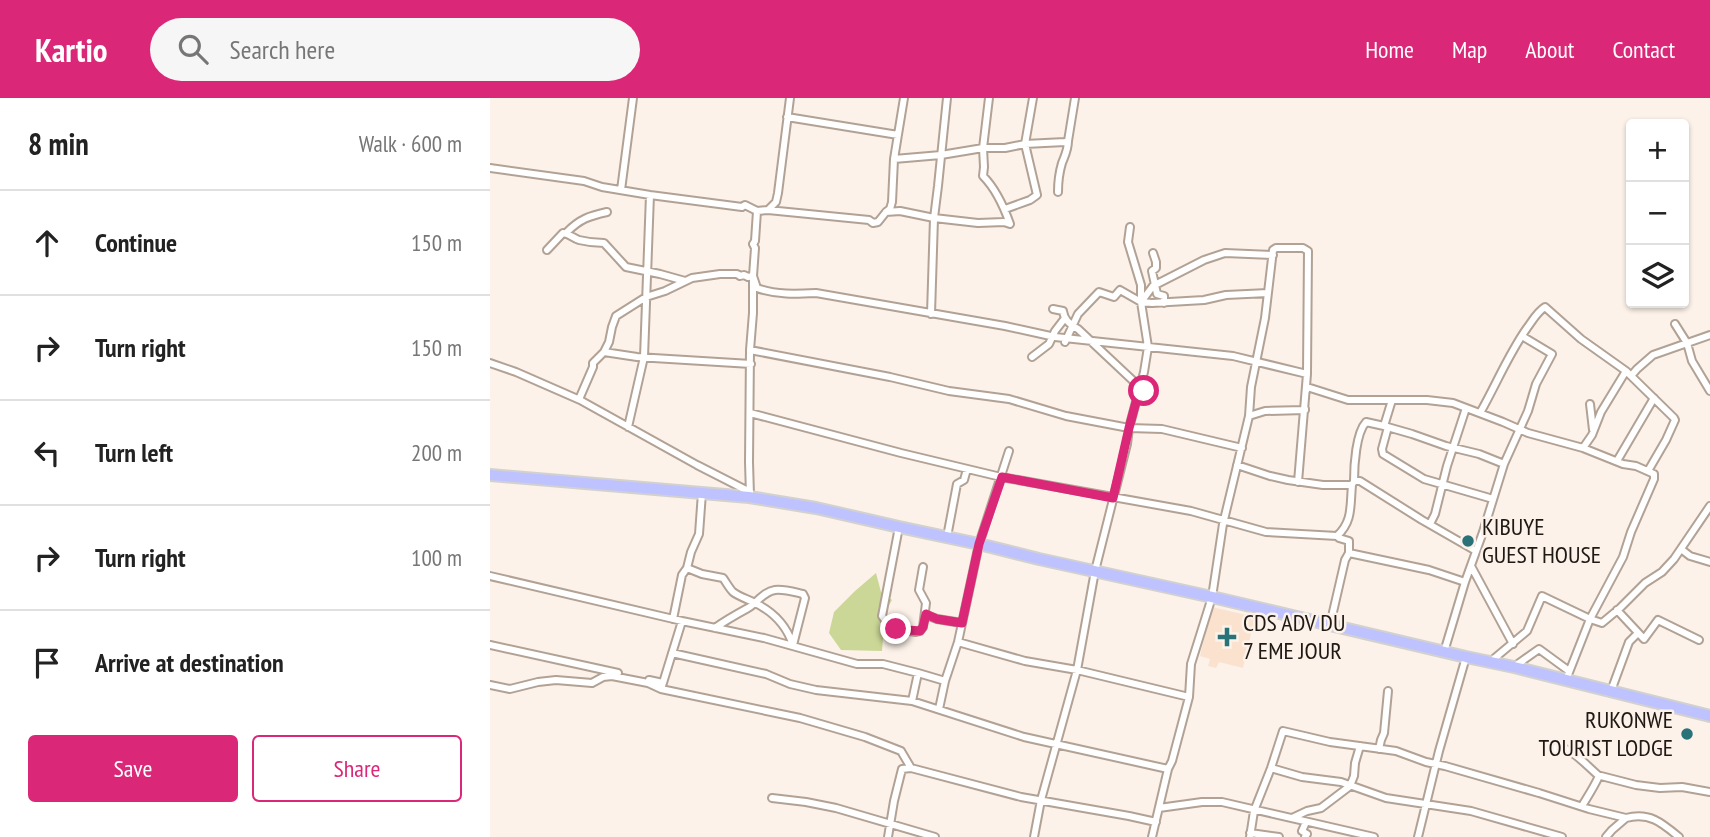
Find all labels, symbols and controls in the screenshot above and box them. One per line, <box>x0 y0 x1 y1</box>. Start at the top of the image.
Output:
search box <box>150 18 640 81</box>
text: Kartio <box>35 28 108 71</box>
icon: search <box>174 30 212 68</box>
text: Search here <box>230 33 335 66</box>
text: Home <box>1365 34 1414 65</box>
text: Map <box>1452 34 1487 65</box>
text: About <box>1525 34 1574 65</box>
text: Contact <box>1612 34 1675 65</box>
map controls <box>1626 119 1689 308</box>
button: + <box>1626 119 1689 182</box>
text: 8 min <box>28 124 89 163</box>
text: Walk · 600 m <box>359 129 462 158</box>
button: − <box>1626 182 1689 245</box>
icon: ahead <box>28 224 66 262</box>
text: Continue <box>95 226 177 259</box>
text: 150 m <box>411 228 462 257</box>
button: layers <box>1626 245 1689 308</box>
icon: right <box>28 329 66 367</box>
text: Turn right <box>95 331 186 364</box>
text: 150 m <box>411 333 462 362</box>
route start <box>1128 375 1159 406</box>
icon: left <box>28 434 66 472</box>
text: Turn left <box>95 436 173 469</box>
text: 200 m <box>411 438 462 467</box>
place label: KIBUYE GUEST HOUSE <box>1482 511 1601 570</box>
marker: KIBUYE GUEST HOUSE <box>1460 533 1476 549</box>
icon: right <box>28 539 66 577</box>
text: Turn right <box>95 541 186 574</box>
text: 100 m <box>411 543 462 572</box>
place label: CDS ADV DU 7 EME JOUR <box>1243 607 1345 666</box>
route end <box>880 613 911 644</box>
marker: CDS ADV DU 7 EME JOUR <box>1217 627 1237 647</box>
icon: arrive <box>28 644 66 682</box>
text: Arrive at destination <box>95 646 284 679</box>
place label: RUKONWE TOURIST LODGE <box>1539 704 1673 763</box>
marker: RUKONWE TOURIST LODGE <box>1679 726 1695 742</box>
button: Save <box>28 735 238 802</box>
button: Share <box>252 735 462 802</box>

